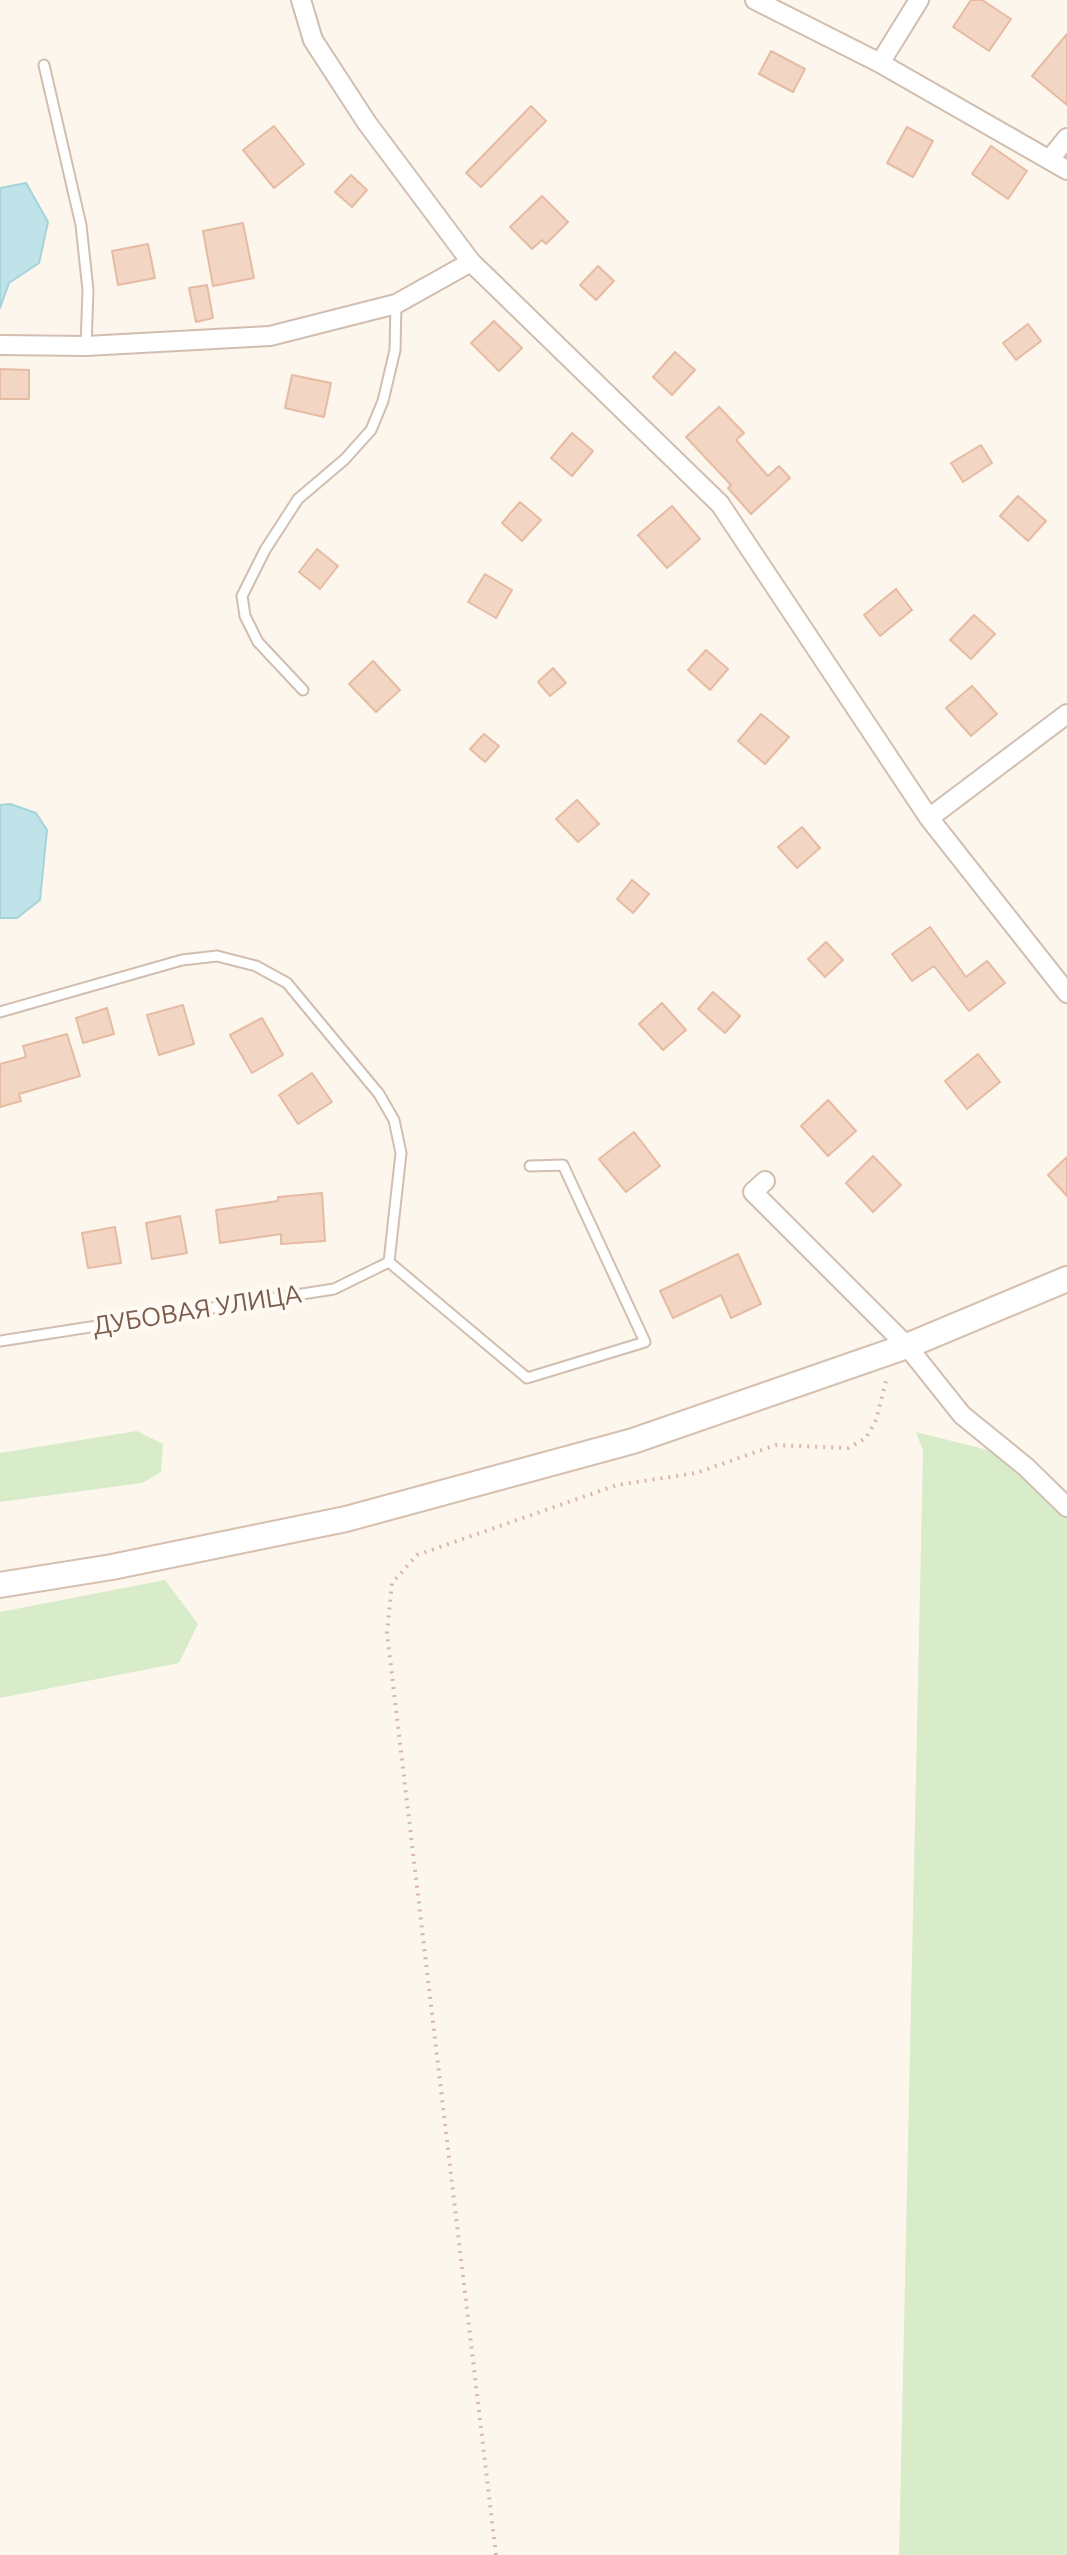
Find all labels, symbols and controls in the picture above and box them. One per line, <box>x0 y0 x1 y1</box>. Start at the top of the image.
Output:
street label: ДУБОВАЯ УЛИЦА <box>91 1278 303 1342</box>

